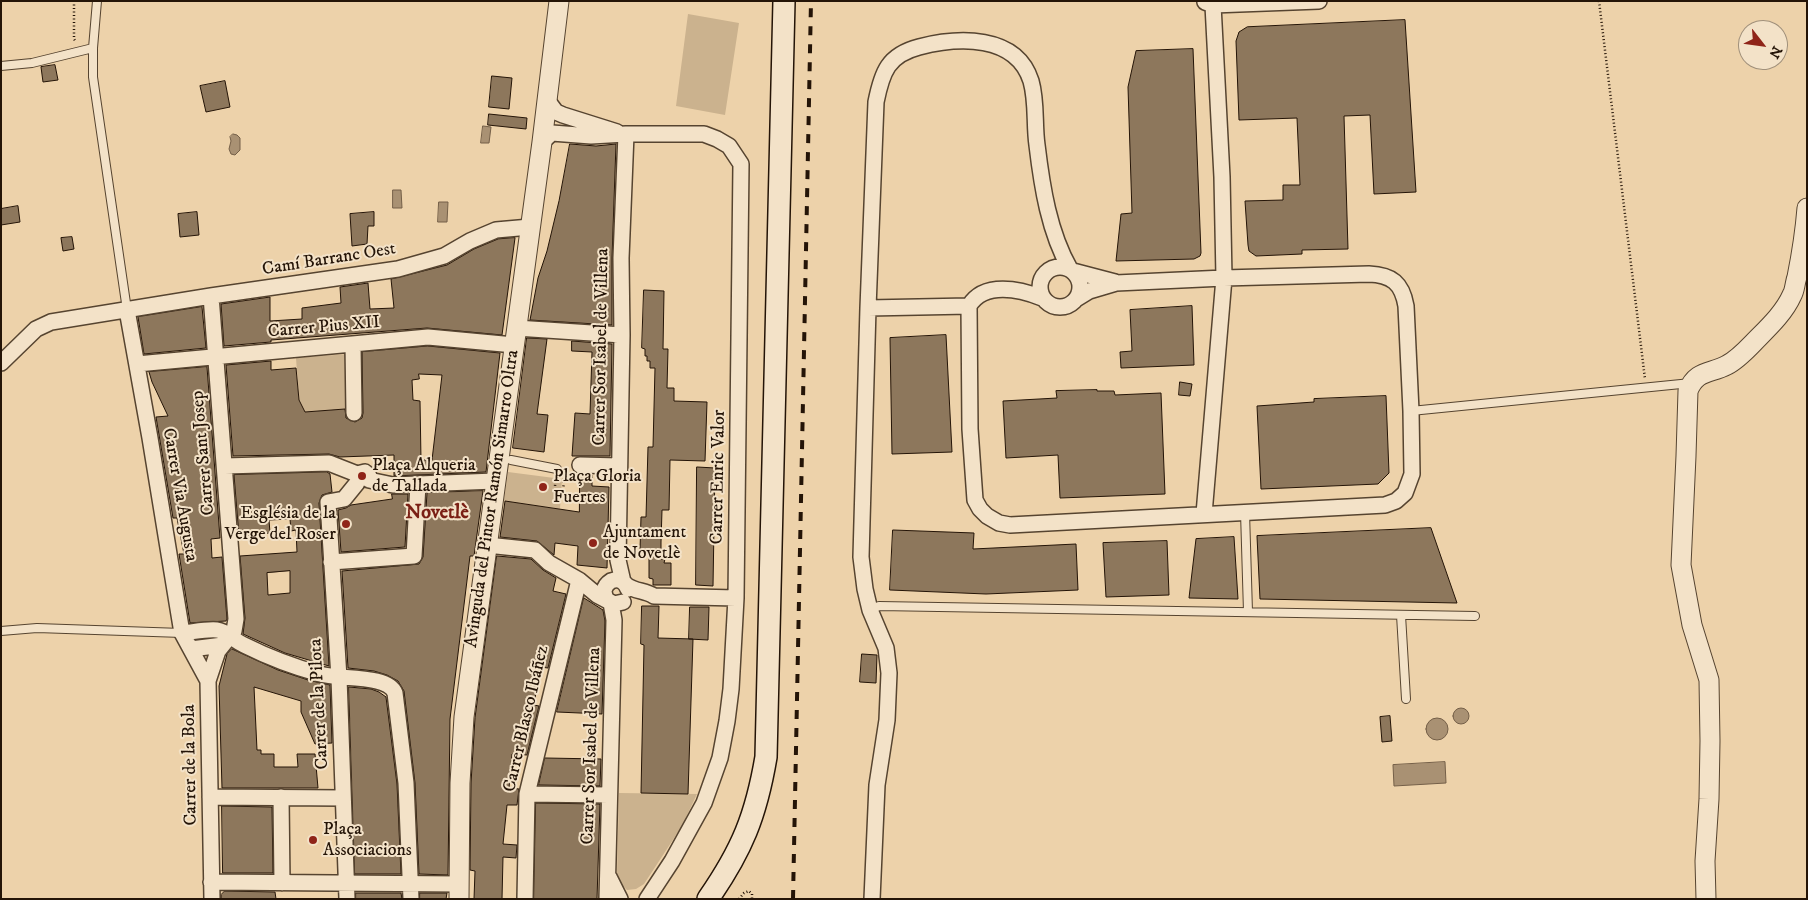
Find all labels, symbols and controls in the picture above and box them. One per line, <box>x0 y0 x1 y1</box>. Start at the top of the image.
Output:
north arrow <box>1738 20 1788 70</box>
text: N <box>1764 43 1786 61</box>
street label: Camí Barranc Oest <box>261 239 397 281</box>
street label: Carrer Sor Isabel de Villena <box>589 248 615 446</box>
street label: Carrer Pius XII <box>267 312 381 344</box>
street label: Avinguda del Pintor Ramón Simarro Oltra <box>461 349 525 649</box>
street label: Carrer Sant Josep <box>188 390 220 516</box>
street label: Carrer Enric Valor <box>707 409 731 545</box>
street label: Carrer Via Augusta <box>157 426 201 564</box>
place label: Plaça Alqueria de Tallada <box>372 455 476 498</box>
place label: Plaça Gloria Fuertes <box>553 466 641 508</box>
marker: Plaça Alqueria de Tallada <box>356 470 368 482</box>
marker: Plaça Gloria Fuertes <box>537 481 549 493</box>
district label: Novetlè <box>405 502 469 526</box>
place label: Església de la Verge del Roser <box>225 503 336 546</box>
marker: Església de la Verge del Roser <box>340 518 352 530</box>
place label: Ajuntament de Novetlè <box>603 522 686 564</box>
marker: Ajuntament de Novetlè <box>587 537 599 549</box>
street label: Carrer de la Pilota <box>306 638 334 770</box>
street label: Carrer Blasco Ibáñez <box>500 644 554 794</box>
street label: Carrer Sor Isabel de Villena <box>578 647 606 845</box>
street label: Carrer de la Bola <box>179 704 203 826</box>
place label: Plaça Associacions <box>323 819 412 862</box>
marker: Plaça Associacions <box>307 834 319 846</box>

